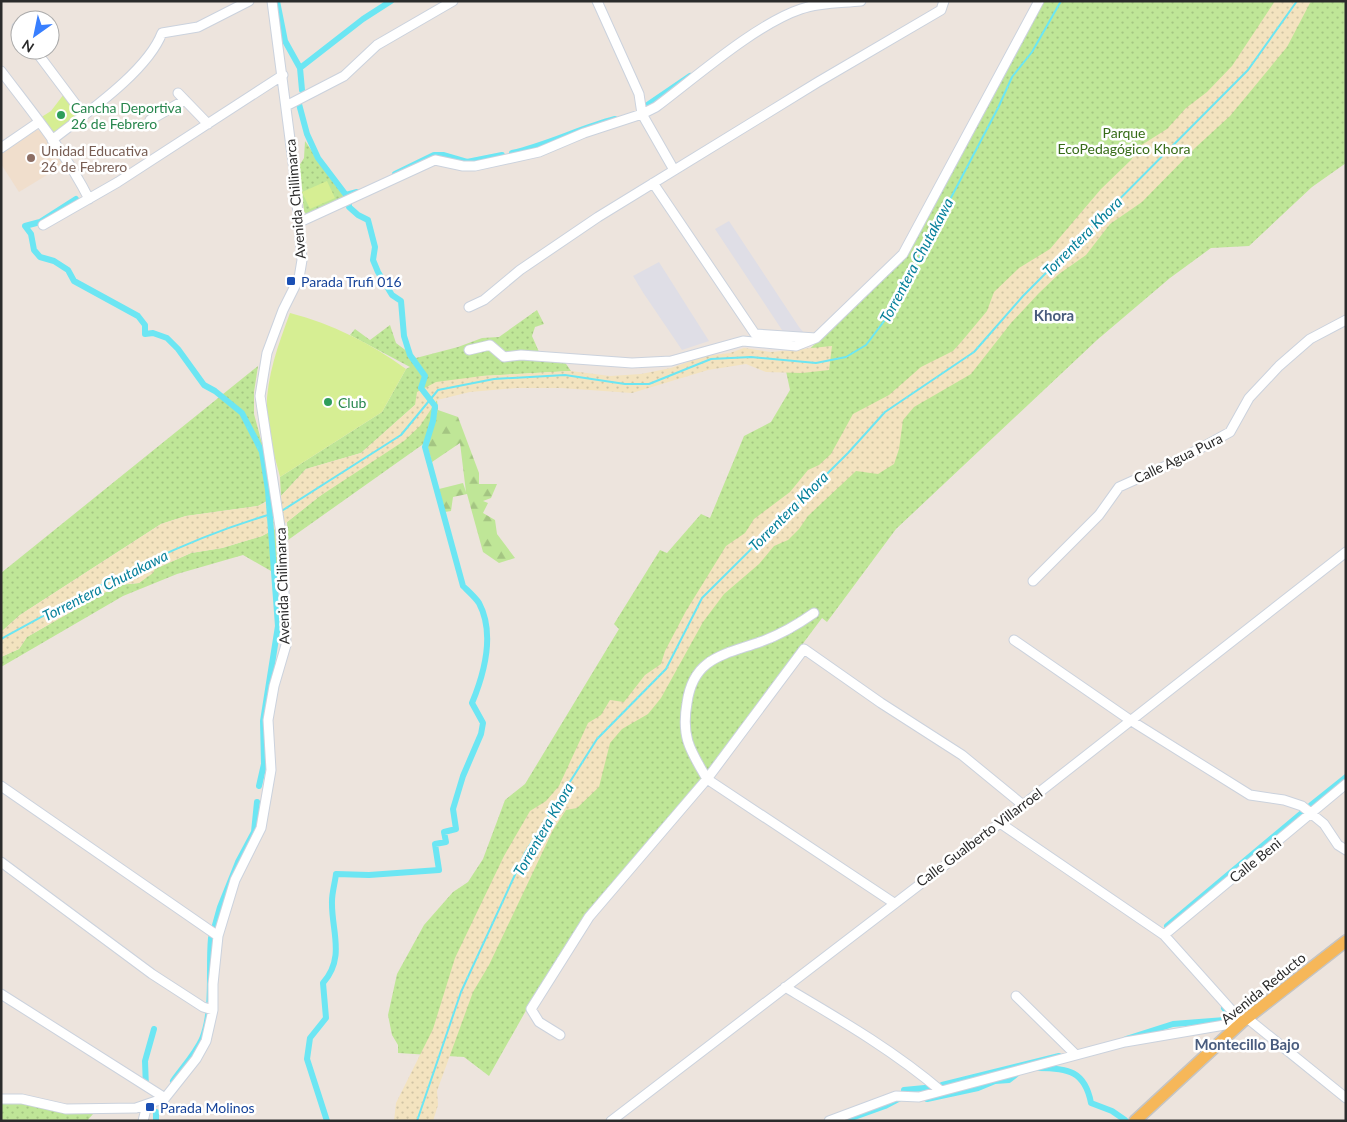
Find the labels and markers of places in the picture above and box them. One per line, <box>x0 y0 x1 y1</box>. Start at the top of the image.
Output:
place label: Cancha Deportiva 26 de Febrero <box>71 99 182 132</box>
marker: Cancha Deportiva 26 de Febrero <box>55 109 67 121</box>
place label: Unidad Educativa 26 de Febrero <box>41 142 148 175</box>
marker: Unidad Educativa 26 de Febrero <box>25 152 37 164</box>
place label: Parada Trufi 016 <box>301 273 402 290</box>
marker: Parada Trufi 016 <box>285 275 297 287</box>
place label: Club <box>338 394 366 411</box>
marker: Club <box>322 396 334 408</box>
place label: Parada Molinos <box>160 1099 255 1116</box>
marker: Parada Molinos <box>144 1101 156 1113</box>

